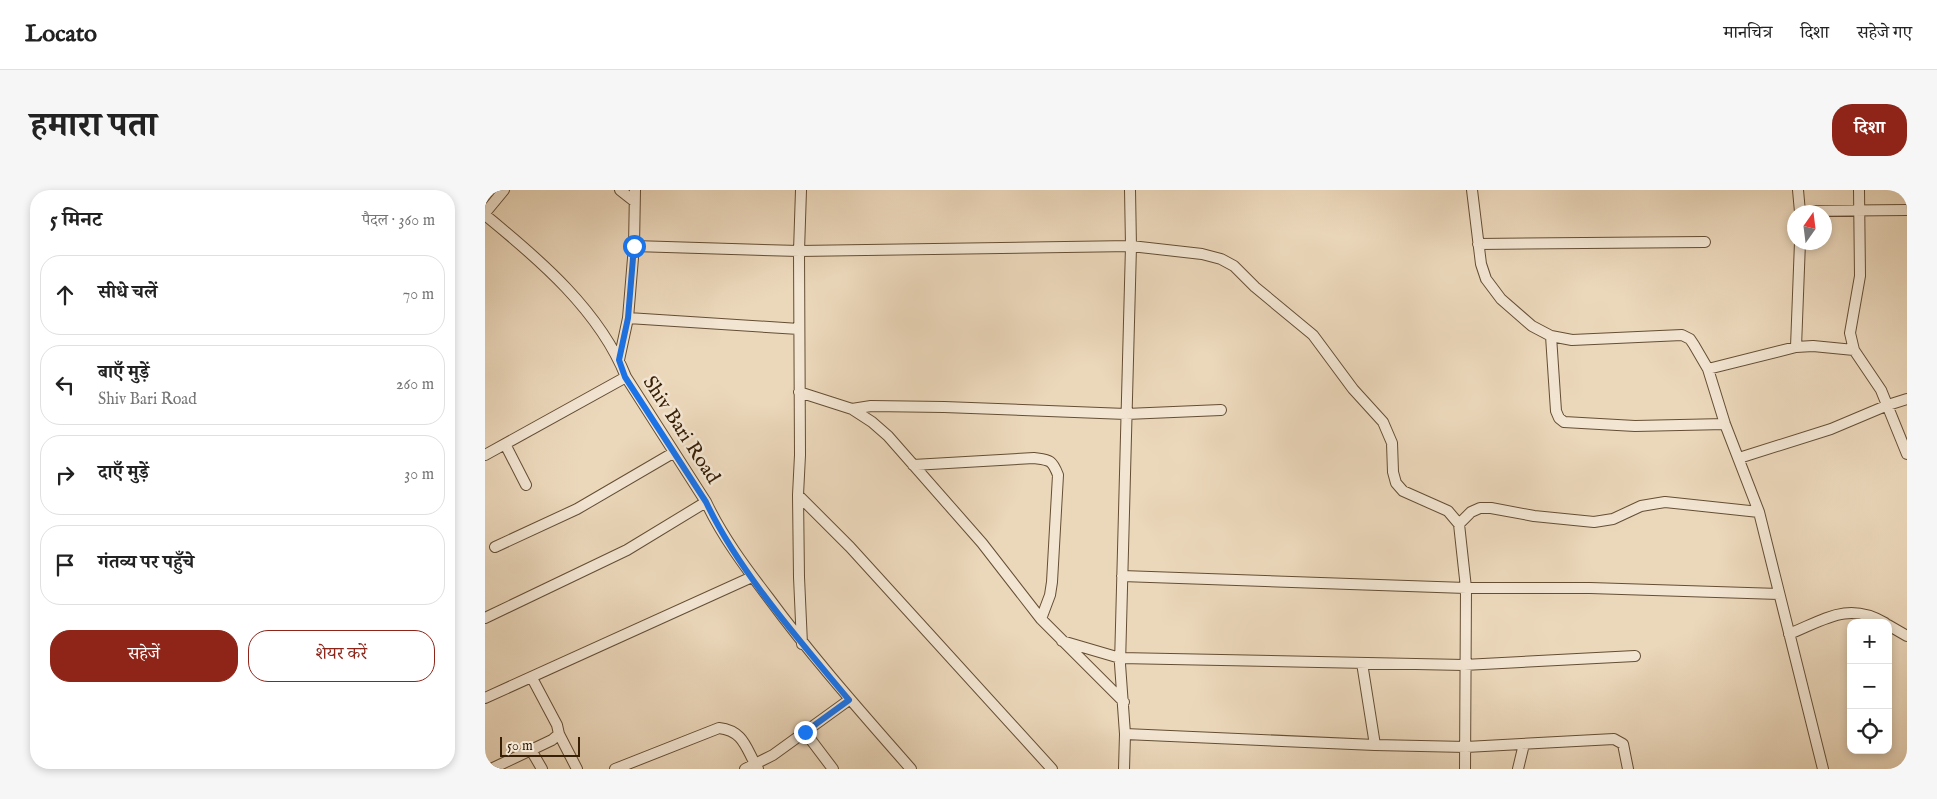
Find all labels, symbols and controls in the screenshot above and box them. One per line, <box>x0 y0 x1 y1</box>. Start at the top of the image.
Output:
text: Locato <box>25 19 97 50</box>
text: मानचित्र <box>1723 22 1772 45</box>
text: दिशा <box>1800 22 1829 45</box>
text: सहेजे गए <box>1857 22 1912 45</box>
text: हमारा पता <box>30 104 157 149</box>
button: दिशा <box>1832 104 1907 156</box>
north arrow <box>1787 205 1832 250</box>
text: 5 मिनट <box>50 207 102 234</box>
text: पैदल · 360 m <box>362 211 435 231</box>
route start <box>623 235 646 258</box>
icon: ahead <box>51 281 79 309</box>
text: सीधे चलें <box>98 281 157 305</box>
text: 70 m <box>403 285 434 305</box>
text: बाएँ मुड़ें <box>98 361 149 385</box>
icon: left <box>51 371 79 399</box>
street label: Shiv Bari Road <box>637 371 725 489</box>
text: 260 m <box>396 375 434 395</box>
text: Shiv Bari Road <box>98 390 197 410</box>
icon: right <box>51 461 79 489</box>
text: दाएँ मुड़ें <box>98 461 149 485</box>
text: 30 m <box>404 465 434 485</box>
icon: arrive <box>51 551 79 579</box>
text: गंतव्य पर पहुँचे <box>98 551 194 575</box>
map controls <box>1847 619 1892 754</box>
button: + <box>1847 619 1892 664</box>
button: सहेजें <box>50 630 238 682</box>
button: शेयर करें <box>248 630 435 682</box>
button: − <box>1847 664 1892 709</box>
button: locate <box>1847 709 1892 754</box>
route end <box>794 721 817 744</box>
scale bar <box>500 734 580 757</box>
text: 50 m <box>507 737 533 755</box>

